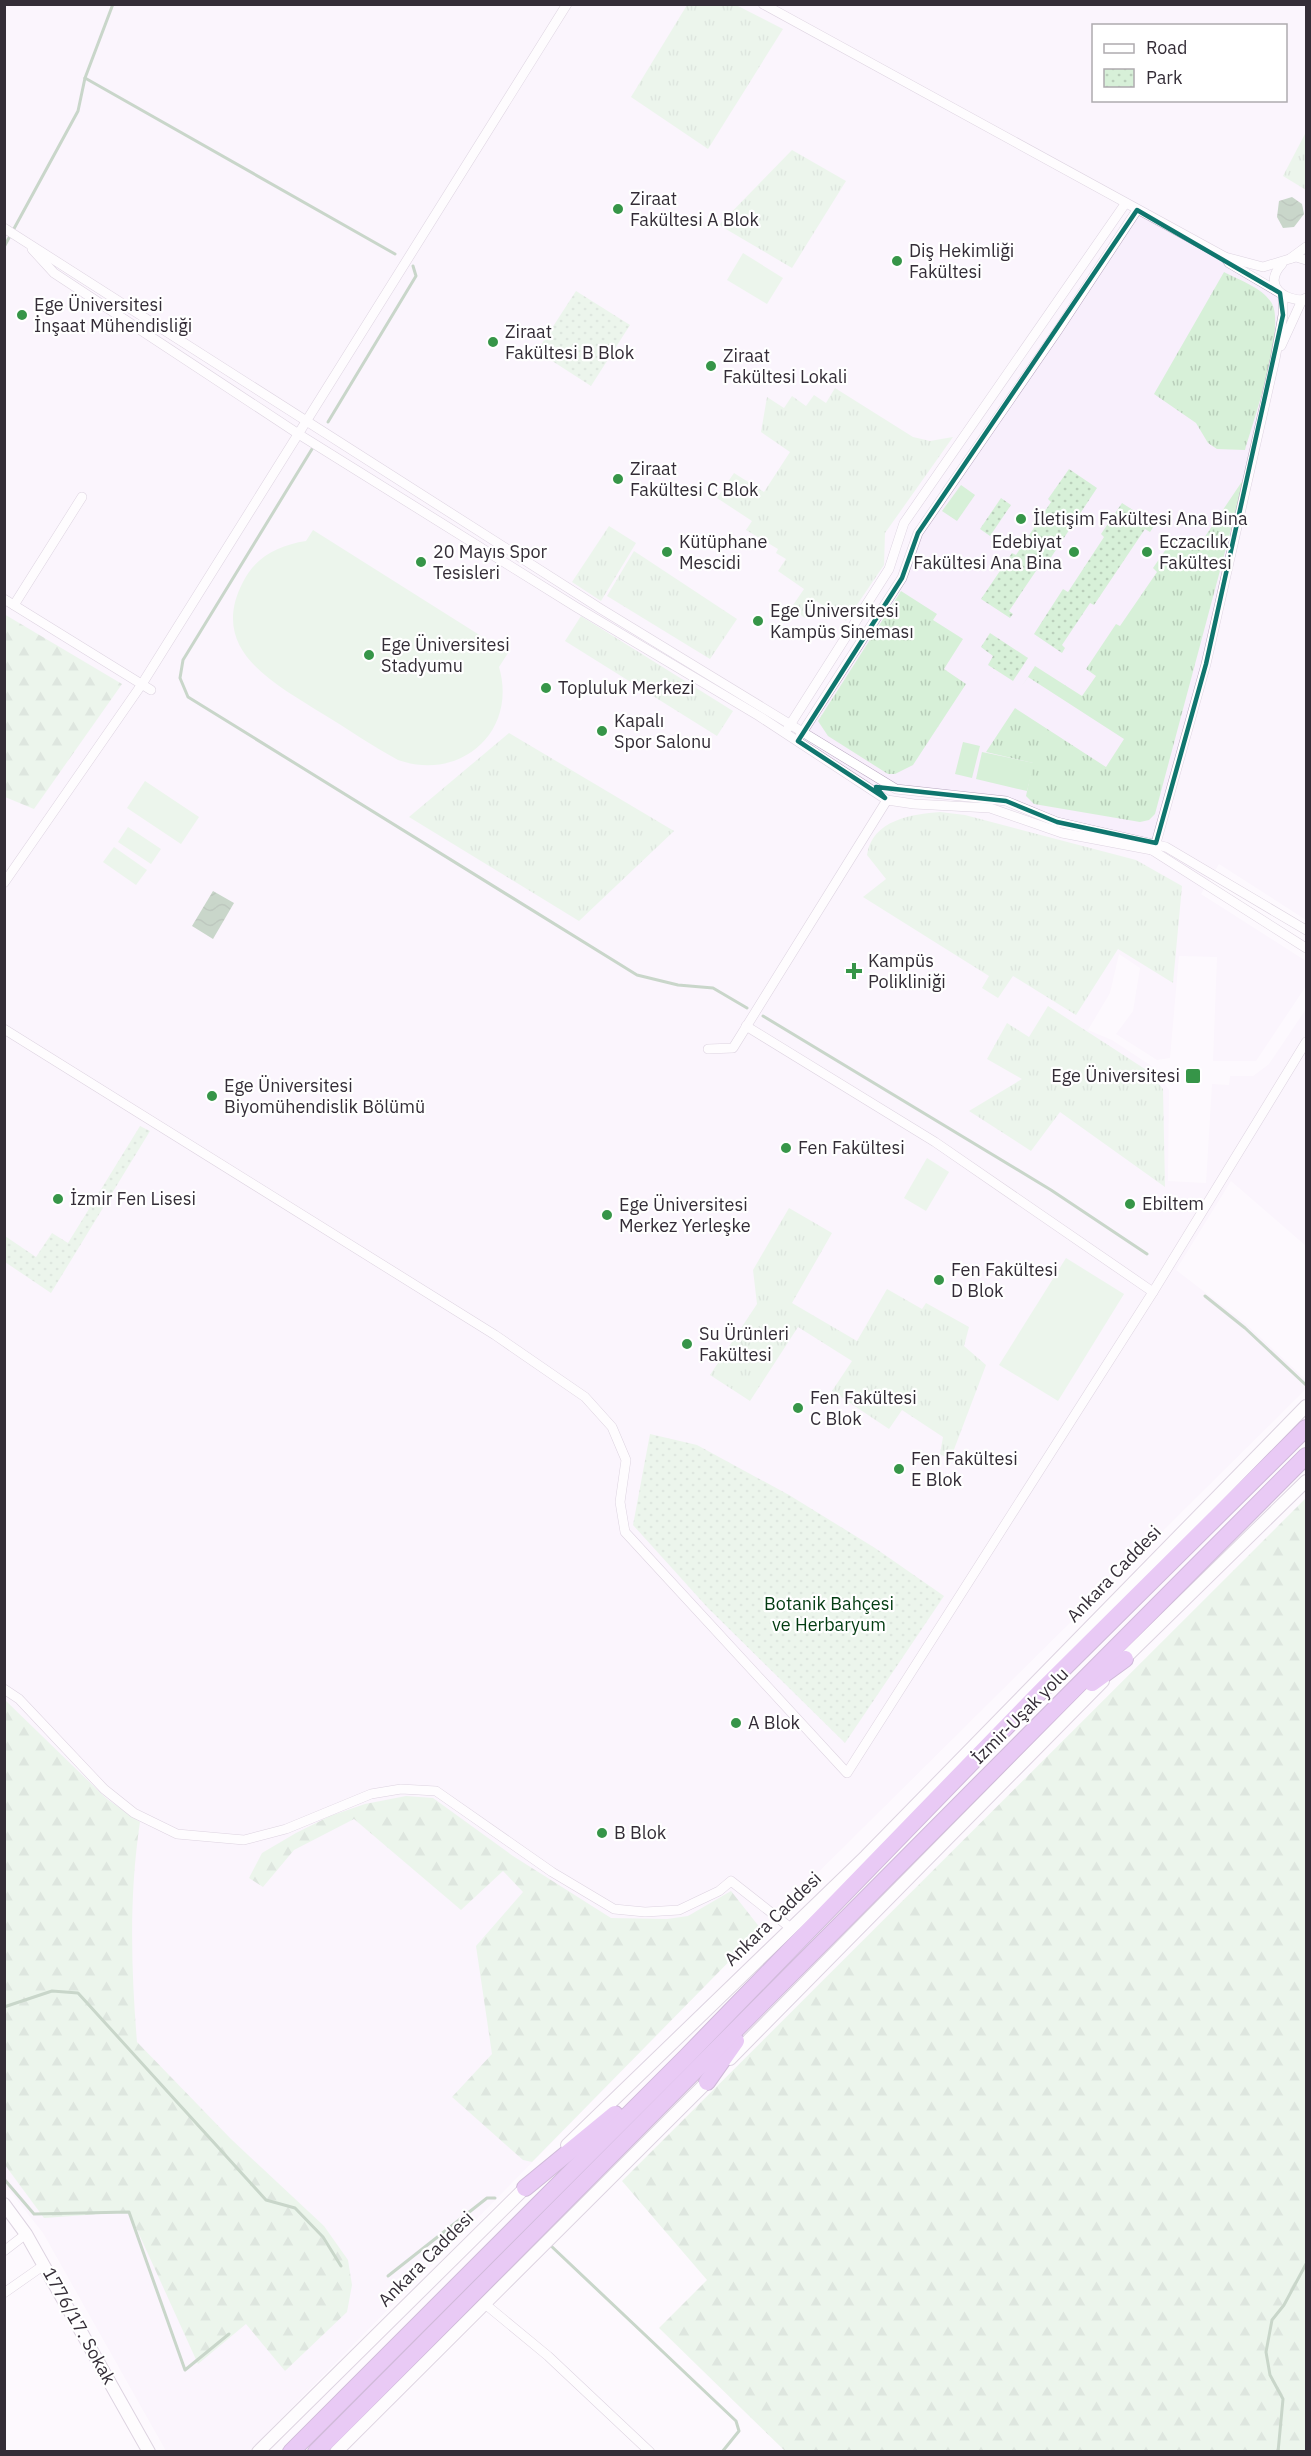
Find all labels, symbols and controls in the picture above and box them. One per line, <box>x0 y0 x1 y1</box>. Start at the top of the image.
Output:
legend <box>1092 24 1287 102</box>
text: Road <box>1146 36 1187 59</box>
text: Park <box>1146 66 1183 89</box>
place label: Ziraat Fakültesi A Blok <box>630 187 759 231</box>
marker: Ziraat Fakültesi A Blok <box>611 202 625 216</box>
place label: Diş Hekimliği Fakültesi <box>909 239 1014 283</box>
marker: Diş Hekimliği Fakültesi <box>890 254 904 268</box>
place label: Ege Üniversitesi İnşaat Mühendisliği <box>34 293 192 337</box>
marker: Ege Üniversitesi İnşaat Mühendisliği <box>15 308 29 322</box>
place label: Ziraat Fakültesi B Blok <box>505 320 635 364</box>
marker: Ziraat Fakültesi B Blok <box>486 335 500 349</box>
place label: Ziraat Fakültesi Lokali <box>723 344 847 388</box>
marker: Ziraat Fakültesi Lokali <box>704 359 718 373</box>
place label: Ziraat Fakültesi C Blok <box>630 457 759 501</box>
marker: Ziraat Fakültesi C Blok <box>611 472 625 486</box>
place label: İletişim Fakültesi Ana Bina <box>1033 507 1248 530</box>
marker: İletişim Fakültesi Ana Bina <box>1014 512 1028 526</box>
place label: Kütüphane Mescidi <box>679 530 767 574</box>
place label: Edebiyat Fakültesi Ana Bina <box>913 530 1062 574</box>
place label: Eczacılık Fakültesi <box>1159 530 1232 574</box>
place label: 20 Mayıs Spor Tesisleri <box>433 540 547 584</box>
marker: Kütüphane Mescidi <box>660 545 674 559</box>
marker: Edebiyat Fakültesi Ana Bina <box>1067 545 1081 559</box>
marker: Eczacılık Fakültesi <box>1140 545 1154 559</box>
marker: 20 Mayıs Spor Tesisleri <box>414 555 428 569</box>
place label: Ege Üniversitesi Kampüs Sineması <box>770 599 914 643</box>
marker: Ege Üniversitesi Kampüs Sineması <box>751 614 765 628</box>
place label: Ege Üniversitesi Stadyumu <box>381 633 510 677</box>
marker: Ege Üniversitesi Stadyumu <box>362 648 376 662</box>
place label: Topluluk Merkezi <box>558 676 695 699</box>
marker: Topluluk Merkezi <box>539 681 553 695</box>
place label: Kapalı Spor Salonu <box>614 709 711 753</box>
marker: Kapalı Spor Salonu <box>595 724 609 738</box>
place label: Kampüs Polikliniği <box>868 949 946 993</box>
marker: Kampüs Polikliniği <box>845 962 863 980</box>
place label: Ege Üniversitesi <box>1051 1064 1180 1087</box>
marker: Ege Üniversitesi <box>1184 1067 1202 1085</box>
place label: Ege Üniversitesi Biyomühendislik Bölümü <box>224 1074 425 1118</box>
marker: Ege Üniversitesi Biyomühendislik Bölümü <box>205 1089 219 1103</box>
place label: Fen Fakültesi <box>798 1136 905 1159</box>
marker: Fen Fakültesi <box>779 1141 793 1155</box>
place label: İzmir Fen Lisesi <box>70 1187 196 1210</box>
marker: İzmir Fen Lisesi <box>51 1192 65 1206</box>
place label: Ebiltem <box>1142 1192 1204 1215</box>
place label: Ege Üniversitesi Merkez Yerleşke <box>619 1193 751 1237</box>
marker: Ebiltem <box>1123 1197 1137 1211</box>
marker: Ege Üniversitesi Merkez Yerleşke <box>600 1208 614 1222</box>
place label: Fen Fakültesi D Blok <box>951 1258 1058 1302</box>
marker: Fen Fakültesi D Blok <box>932 1273 946 1287</box>
place label: Su Ürünleri Fakültesi <box>699 1322 789 1366</box>
marker: Su Ürünleri Fakültesi <box>680 1337 694 1351</box>
place label: Fen Fakültesi C Blok <box>810 1386 917 1430</box>
marker: Fen Fakültesi C Blok <box>791 1401 805 1415</box>
place label: Fen Fakültesi E Blok <box>911 1447 1018 1491</box>
marker: Fen Fakültesi E Blok <box>892 1462 906 1476</box>
street label: Ankara Caddesi <box>1062 1520 1166 1627</box>
park label: Botanik Bahçesi ve Herbaryum <box>764 1592 894 1636</box>
street label: İzmir-Uşak yolu <box>966 1662 1073 1769</box>
place label: A Blok <box>748 1711 801 1734</box>
marker: A Blok <box>729 1716 743 1730</box>
place label: B Blok <box>614 1821 667 1844</box>
marker: B Blok <box>595 1826 609 1840</box>
street label: Ankara Caddesi <box>719 1867 826 1971</box>
street label: Ankara Caddesi <box>373 2206 478 2311</box>
street label: 1776/17. Sokak <box>38 2263 121 2389</box>

